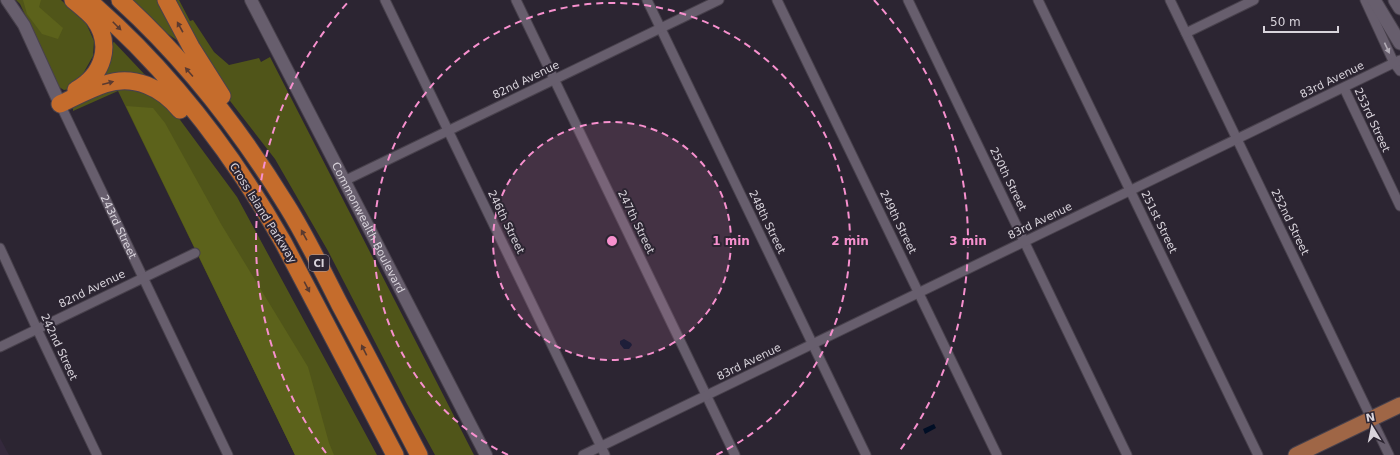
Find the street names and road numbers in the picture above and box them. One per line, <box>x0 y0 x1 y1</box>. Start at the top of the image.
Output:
street label: 82nd Avenue <box>491 58 562 102</box>
street label: 83rd Avenue <box>1298 59 1366 101</box>
street label: 253rd Street <box>1351 86 1393 155</box>
street label: 250th Street <box>987 145 1029 214</box>
street label: Cross Island Parkway <box>227 160 299 266</box>
street label: Commonwealth Boulevard <box>329 160 408 295</box>
street label: 252nd Street <box>1268 187 1312 258</box>
street label: 246th Street <box>485 188 527 257</box>
street label: 247th Street <box>615 188 657 257</box>
street label: 248th Street <box>746 188 788 257</box>
street label: 249th Street <box>877 188 919 257</box>
street label: 251st Street <box>1138 189 1180 256</box>
street label: 243rd Street <box>98 193 140 261</box>
street label: 83rd Avenue <box>1006 200 1074 242</box>
road number: CI <box>309 255 329 271</box>
street label: 82nd Avenue <box>57 267 128 311</box>
street label: 242nd Street <box>38 312 80 383</box>
street label: 83rd Avenue <box>715 341 783 383</box>

